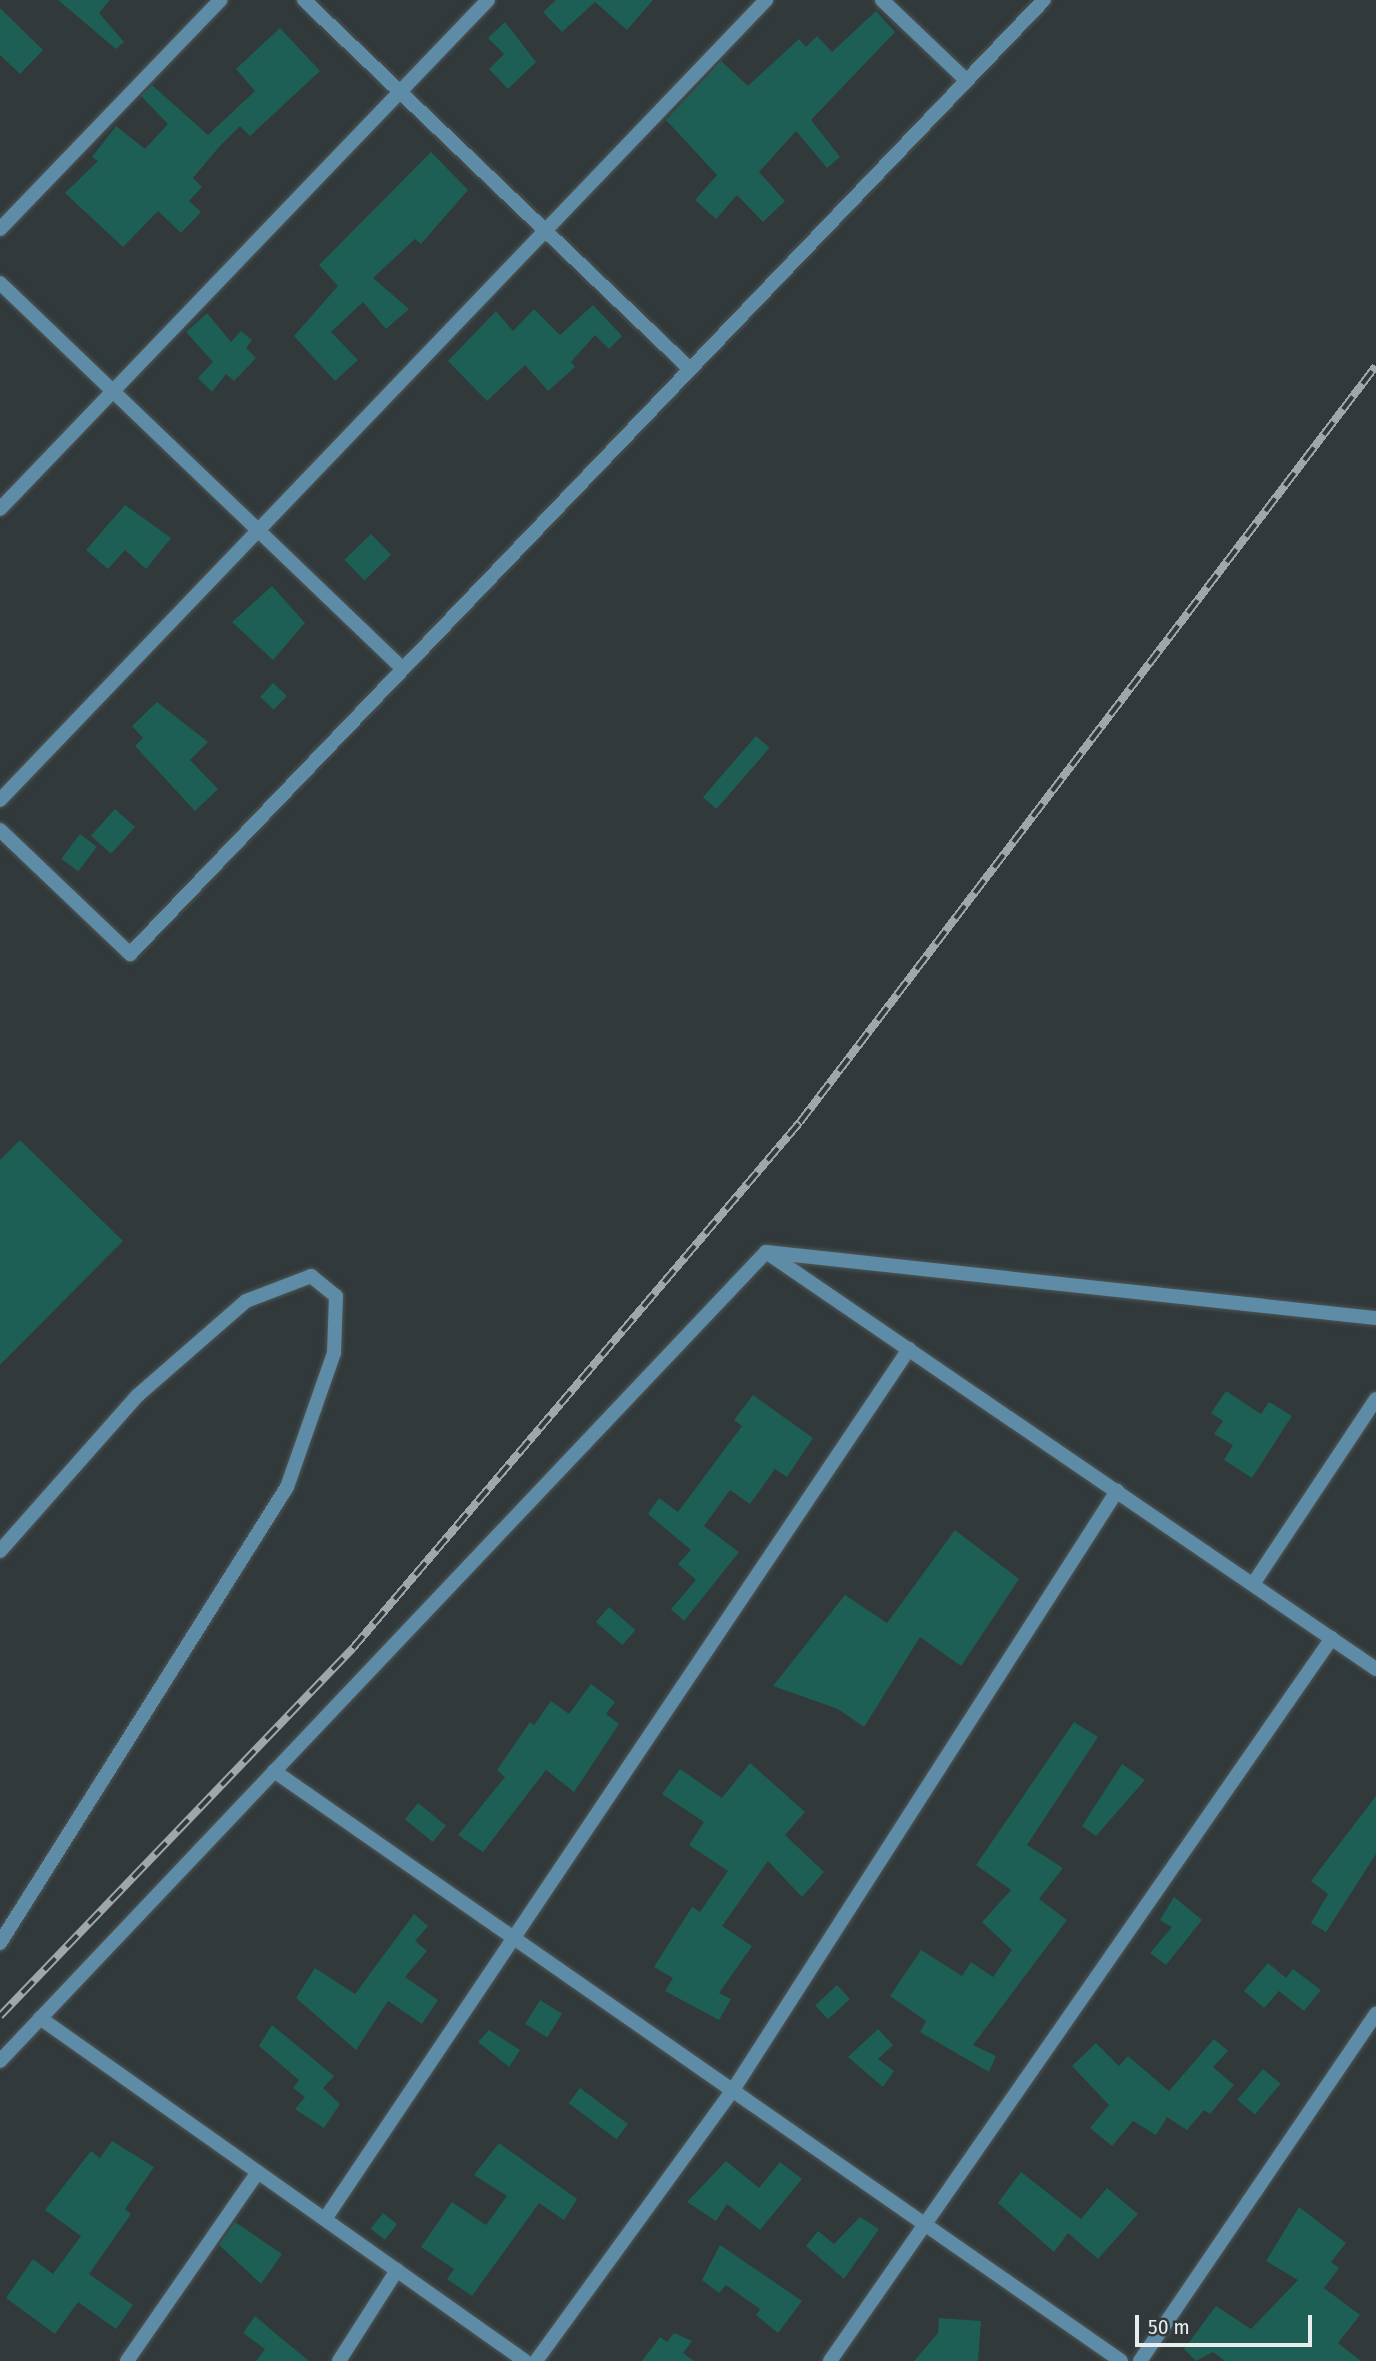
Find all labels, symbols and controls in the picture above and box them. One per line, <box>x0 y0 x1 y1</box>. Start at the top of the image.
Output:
scale bar <box>1138 2302 1315 2346</box>
text: 50 m <box>1148 2314 1190 2340</box>

